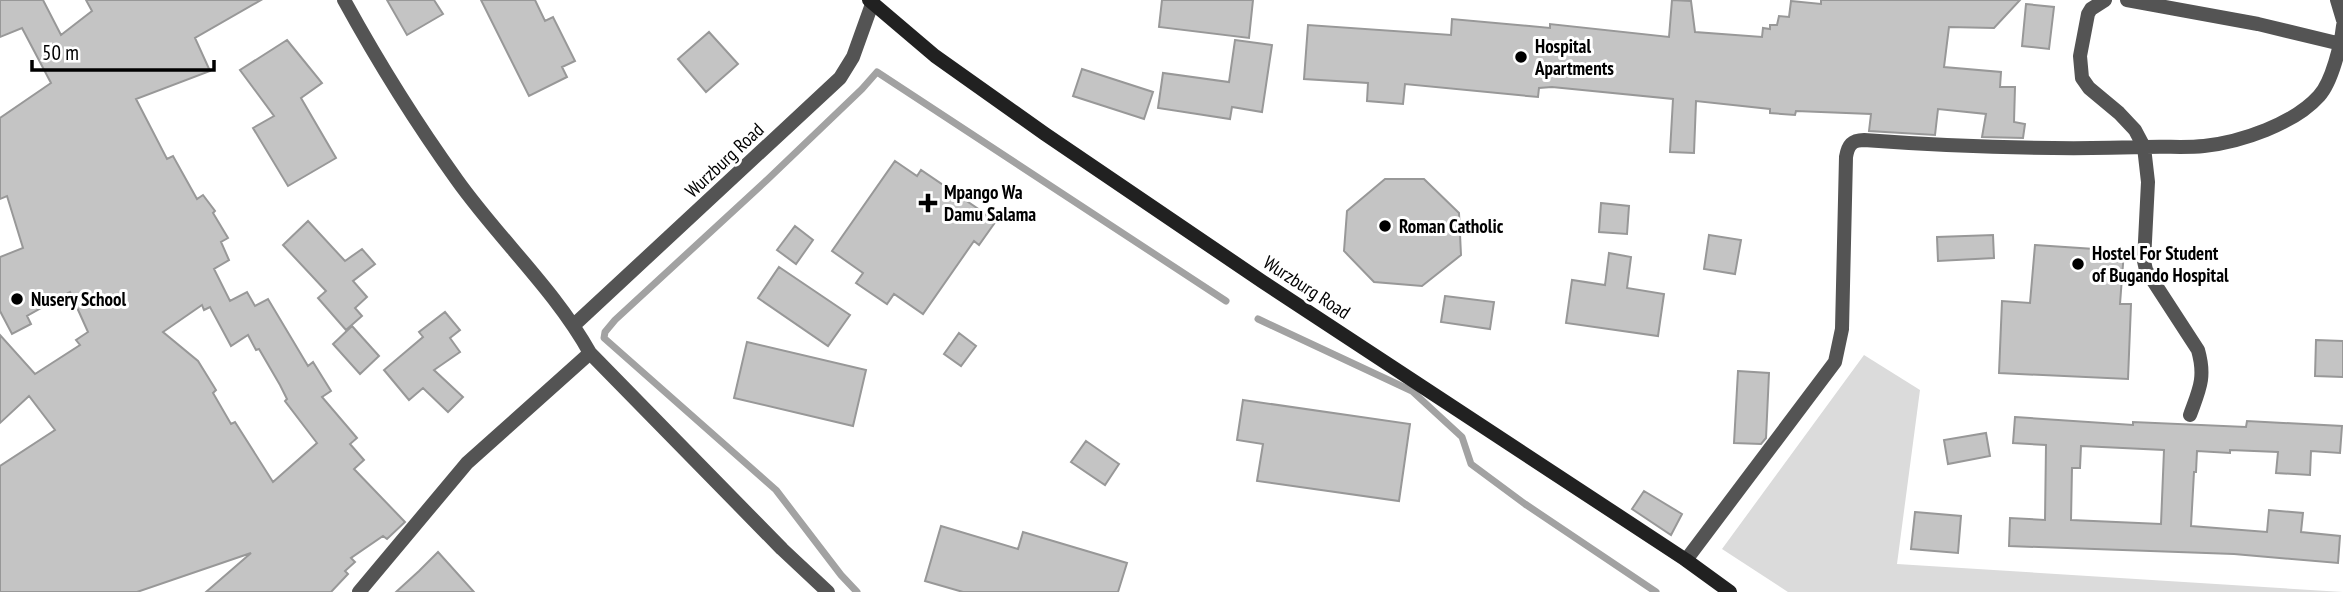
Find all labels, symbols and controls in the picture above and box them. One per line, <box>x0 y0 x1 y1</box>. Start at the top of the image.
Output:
scale bar <box>32 28 214 72</box>
place label: Hospital Apartments <box>1534 34 1614 80</box>
text: 50 m <box>42 39 79 66</box>
marker: Hospital Apartments <box>1513 49 1529 65</box>
street label: Wurzburg Road <box>680 118 768 202</box>
place label: Mpango Wa Damu Salama <box>944 180 1036 226</box>
marker: Mpango Wa Damu Salama <box>918 193 938 213</box>
place label: Roman Catholic <box>1399 214 1504 238</box>
marker: Roman Catholic <box>1377 218 1393 234</box>
place label: Hostel For Student of Bugando Hospital <box>2092 241 2229 287</box>
street label: Wurzburg Road <box>1259 250 1355 324</box>
marker: Hostel For Student of Bugando Hospital <box>2070 256 2086 272</box>
place label: Nusery School <box>31 287 126 311</box>
marker: Nusery School <box>9 291 25 307</box>

